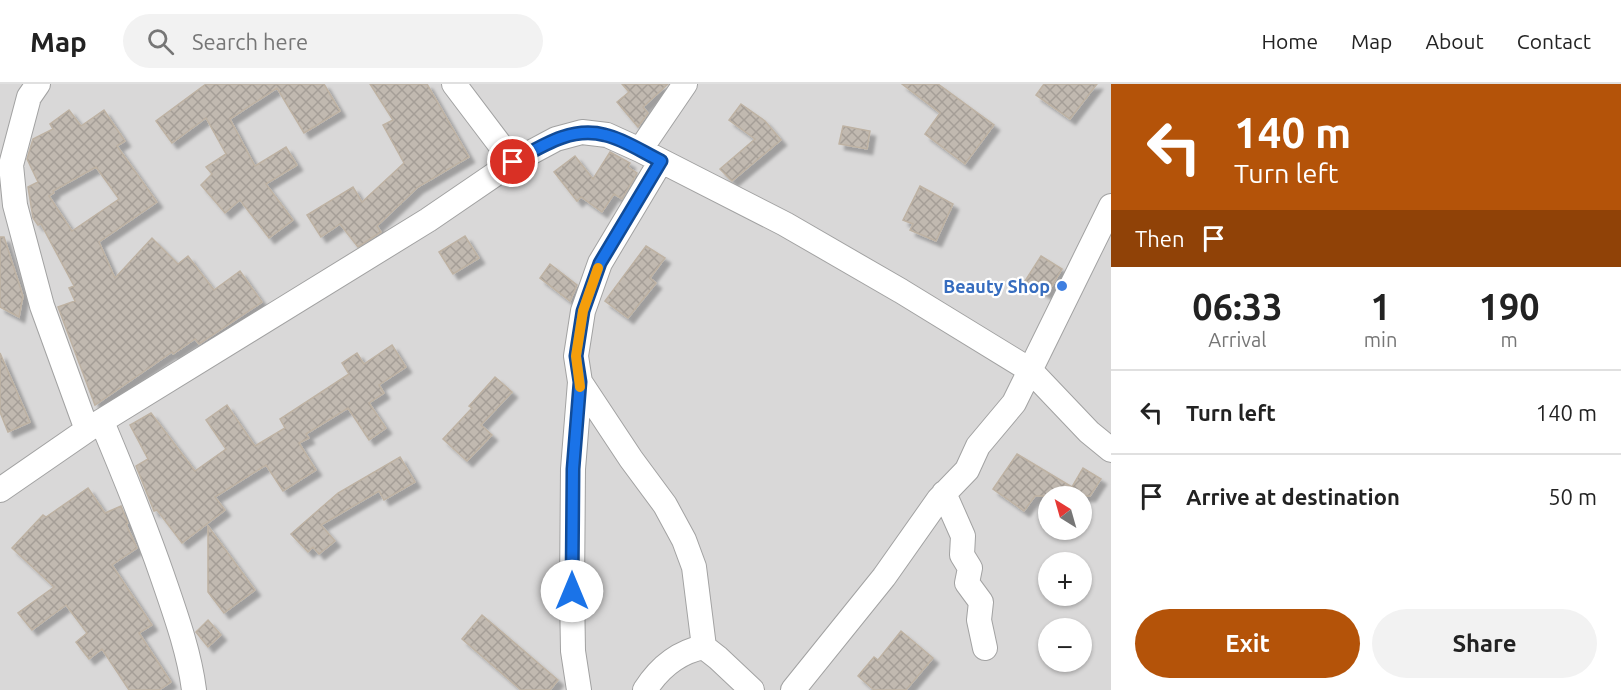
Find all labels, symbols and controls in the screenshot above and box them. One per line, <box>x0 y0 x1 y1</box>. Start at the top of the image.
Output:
search box <box>123 14 543 68</box>
icon: search <box>144 25 177 58</box>
text: Map <box>30 26 87 57</box>
text: Search here <box>192 29 308 54</box>
text: Home <box>1261 29 1318 53</box>
text: Map <box>1351 29 1392 53</box>
text: About <box>1425 29 1484 53</box>
text: Contact <box>1517 29 1591 53</box>
icon: left <box>1135 108 1213 186</box>
text: 140 m <box>1234 109 1351 156</box>
pin <box>487 136 538 187</box>
icon: arrive <box>496 145 529 178</box>
text: Turn left <box>1234 158 1338 188</box>
icon: arrive <box>1197 222 1230 255</box>
text: Then <box>1135 226 1185 251</box>
place label: Beauty Shop <box>943 276 1050 296</box>
marker: Beauty Shop <box>1055 279 1069 293</box>
text: 06:33 <box>1192 286 1282 327</box>
text: 1 <box>1370 286 1391 327</box>
text: 190 <box>1479 286 1540 327</box>
text: Arrival <box>1208 328 1267 351</box>
text: min <box>1364 328 1397 351</box>
text: m <box>1501 328 1518 351</box>
icon: left <box>1135 396 1168 429</box>
text: Turn left <box>1186 400 1276 425</box>
text: 140 m <box>1536 400 1597 425</box>
icon: arrive <box>1135 480 1168 513</box>
text: Arrive at destination <box>1186 484 1400 509</box>
text: 50 m <box>1548 484 1597 509</box>
north arrow <box>1038 486 1092 540</box>
map controls <box>1038 486 1092 672</box>
button: + <box>1038 552 1092 606</box>
position arrow <box>540 559 604 623</box>
button: Exit <box>1135 609 1360 678</box>
button: Share <box>1372 609 1597 678</box>
button: − <box>1038 618 1092 672</box>

